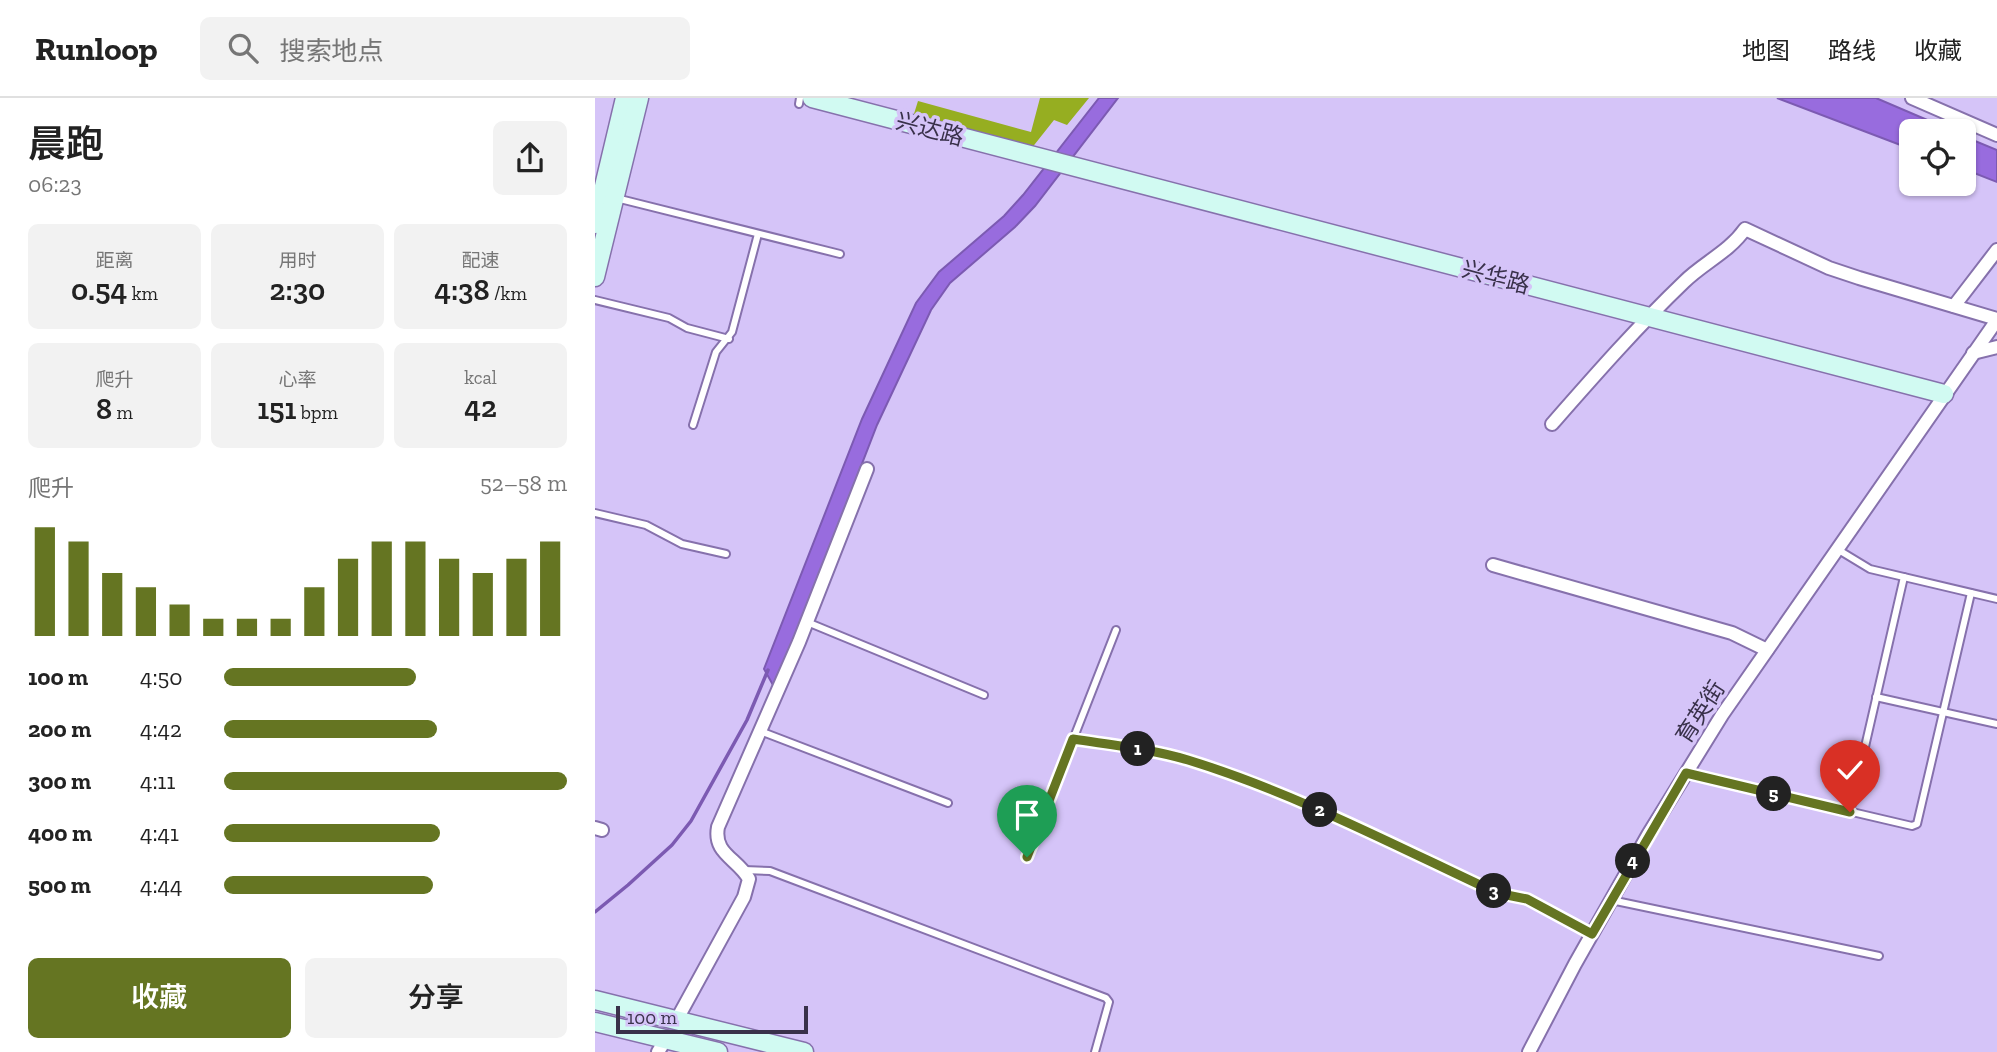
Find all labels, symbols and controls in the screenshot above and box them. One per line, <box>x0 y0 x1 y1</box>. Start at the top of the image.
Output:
search box <box>200 17 690 80</box>
text: Runloop <box>35 29 158 68</box>
icon: search <box>224 29 262 67</box>
text: 搜索地点 <box>280 35 384 67</box>
text: 地图 <box>1742 36 1790 65</box>
text: 路线 <box>1828 36 1876 65</box>
text: 收藏 <box>1914 36 1962 65</box>
street label: 兴达路 <box>893 107 967 151</box>
map controls <box>1899 119 1976 196</box>
button: locate <box>1899 119 1976 196</box>
text: 晨跑 <box>28 121 104 167</box>
button: share <box>493 121 567 195</box>
text: 06:23 <box>28 170 82 198</box>
text: 距离 <box>95 249 134 272</box>
text: 用时 <box>278 249 317 272</box>
text: 配速 <box>461 249 500 272</box>
street label: 兴华路 <box>1459 255 1533 299</box>
text: 0.54 <box>71 272 127 308</box>
text: 2:30 <box>270 272 325 308</box>
text: 4:38 <box>434 272 490 308</box>
text: km <box>127 282 158 305</box>
text: /km <box>490 282 527 305</box>
text: kcal <box>464 366 497 389</box>
text: 爬升 <box>95 368 134 391</box>
text: 心率 <box>278 368 317 391</box>
text: 42 <box>464 389 497 425</box>
text: 8 <box>96 391 112 427</box>
text: 151 <box>257 391 297 427</box>
text: m <box>112 401 133 424</box>
text: bpm <box>297 401 338 424</box>
text: 52–58 m <box>480 469 567 497</box>
text: 爬升 <box>28 474 74 502</box>
text: 100 m <box>28 663 88 691</box>
text: 4:50 <box>140 663 183 691</box>
street label: 育英街 <box>1669 675 1731 749</box>
text: 200 m <box>28 715 91 743</box>
text: 4:42 <box>140 715 182 743</box>
pin: 1 <box>1121 732 1155 766</box>
text: 1 <box>1134 737 1141 760</box>
pin <box>1820 740 1880 812</box>
icon: check <box>1831 751 1869 789</box>
text: 300 m <box>28 767 91 795</box>
text: 4:11 <box>140 767 175 795</box>
pin: 5 <box>1757 776 1791 812</box>
text: 5 <box>1769 782 1778 805</box>
pin <box>997 785 1057 857</box>
pin: 2 <box>1303 792 1337 828</box>
icon: arrive <box>1008 796 1046 834</box>
text: 2 <box>1314 798 1325 821</box>
text: 400 m <box>28 819 92 847</box>
text: 4:41 <box>140 819 179 847</box>
pin: 4 <box>1615 844 1651 878</box>
text: 4 <box>1627 849 1638 872</box>
text: 500 m <box>28 871 91 899</box>
text: 4:44 <box>140 871 182 899</box>
pin: 3 <box>1476 874 1511 908</box>
text: 3 <box>1488 879 1499 902</box>
button: 收藏 <box>28 958 291 1038</box>
button: 分享 <box>305 958 567 1038</box>
scale bar <box>616 1003 809 1035</box>
text: 100 m <box>627 1006 677 1029</box>

